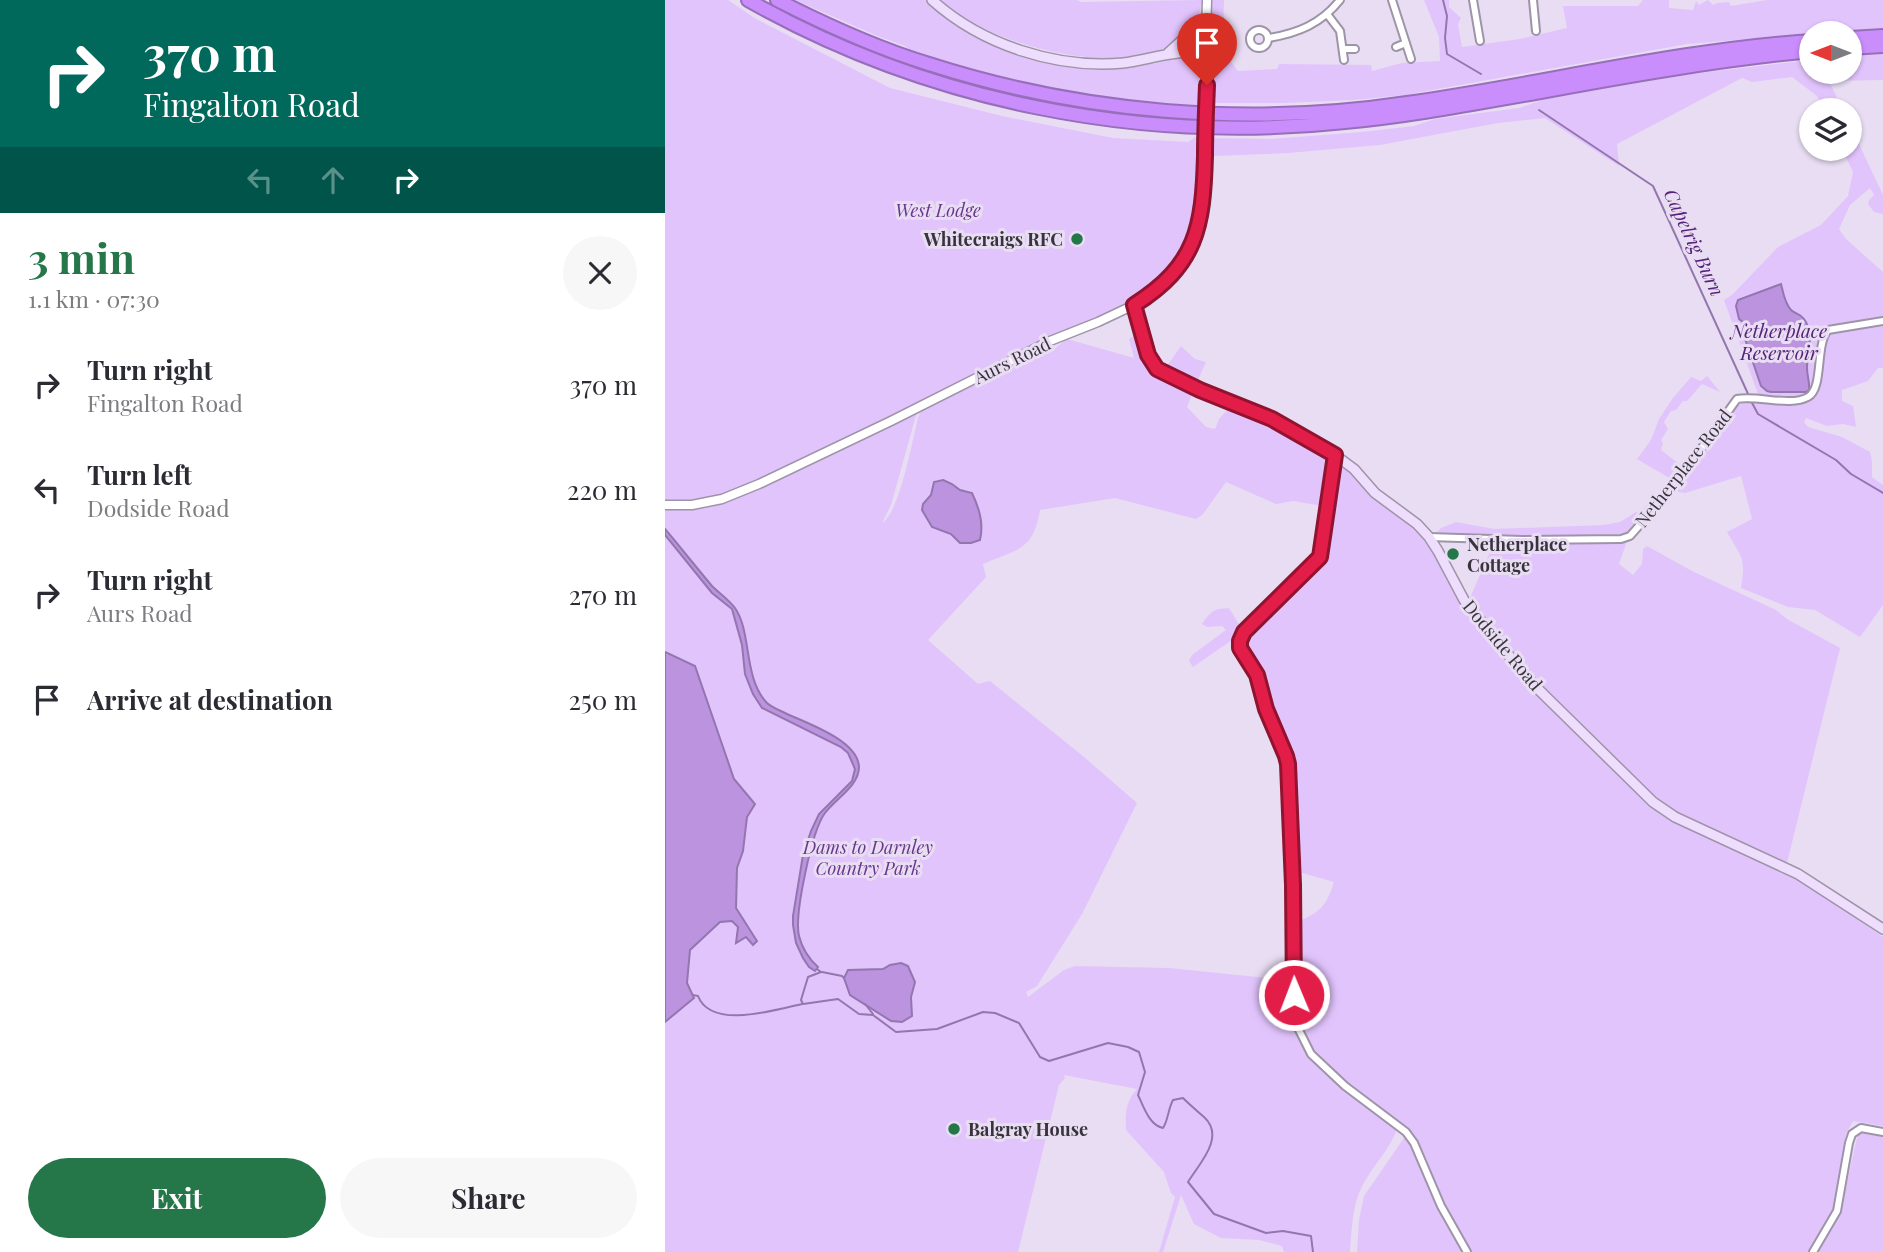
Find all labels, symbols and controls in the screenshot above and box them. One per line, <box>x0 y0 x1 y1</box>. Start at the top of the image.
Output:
pin <box>1177 13 1237 85</box>
text: 370 m <box>143 19 277 84</box>
north arrow <box>1799 21 1862 84</box>
map controls <box>1799 21 1862 161</box>
icon: arrive <box>1188 24 1226 62</box>
icon: right <box>28 28 119 119</box>
text: Fingalton Road <box>143 82 360 125</box>
button: layers <box>1799 98 1862 161</box>
icon: left <box>241 161 279 199</box>
icon: ahead <box>314 161 352 199</box>
icon: right <box>387 161 425 199</box>
water label: Capelrig Burn <box>1659 184 1731 300</box>
park label: West Lodge <box>895 198 981 222</box>
place label: Whitecraigs RFC <box>923 227 1063 251</box>
text: 3 min <box>28 229 135 285</box>
marker: Whitecraigs RFC <box>1069 231 1085 247</box>
button: close <box>563 236 637 310</box>
text: 1.1 km · 07:30 <box>28 283 160 314</box>
water label: Netherplace Reservoir <box>1729 317 1827 365</box>
street label: Aurs Road <box>969 331 1055 389</box>
text: Turn right <box>87 352 213 387</box>
icon: right <box>28 366 66 404</box>
text: 370 m <box>570 367 637 402</box>
text: Fingalton Road <box>87 387 243 418</box>
street label: Netherplace Road <box>1629 404 1737 532</box>
text: Turn left <box>87 457 192 492</box>
icon: left <box>28 471 66 509</box>
text: 220 m <box>567 472 637 507</box>
text: Dodside Road <box>87 492 230 523</box>
place label: Netherplace Cottage <box>1467 532 1567 577</box>
marker: Netherplace Cottage <box>1445 546 1461 562</box>
text: Turn right <box>87 562 213 597</box>
icon: right <box>28 576 66 614</box>
text: 270 m <box>569 577 637 612</box>
street label: Dodside Road <box>1458 595 1548 696</box>
text: Aurs Road <box>87 597 193 628</box>
icon: arrive <box>28 681 66 719</box>
text: Arrive at destination <box>87 682 333 717</box>
text: 250 m <box>569 682 637 717</box>
park label: Dams to Darnley Country Park <box>802 835 933 880</box>
position arrow <box>1257 958 1331 1032</box>
place label: Balgray House <box>968 1117 1088 1141</box>
marker: Balgray House <box>946 1121 962 1137</box>
button: Exit <box>28 1158 326 1238</box>
button: Share <box>340 1158 637 1238</box>

